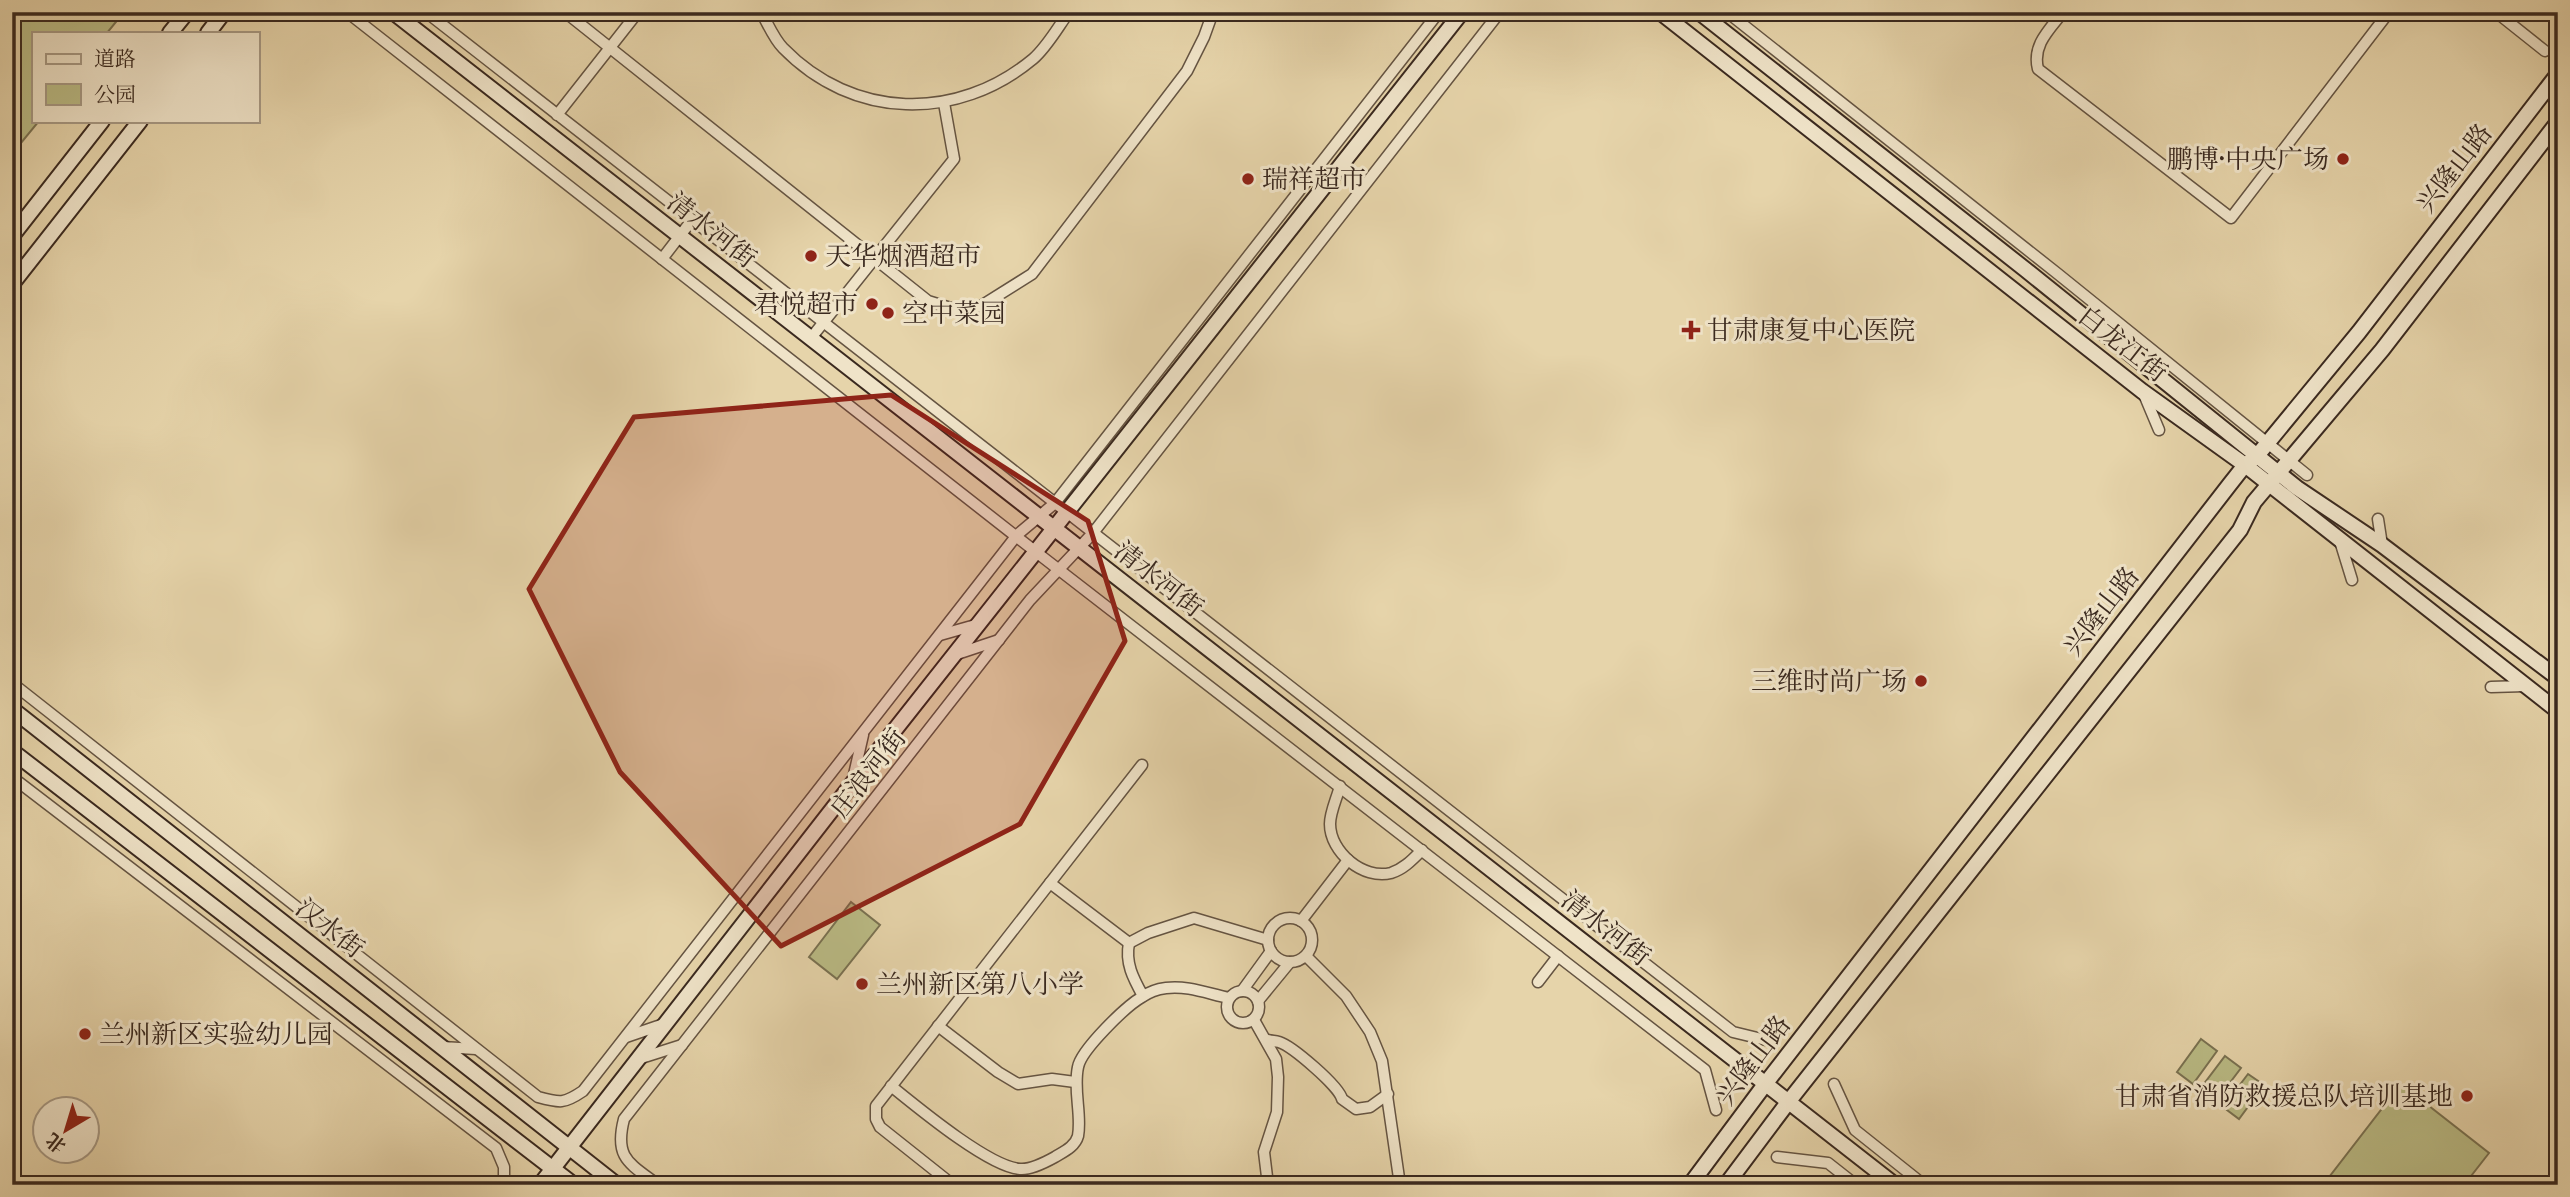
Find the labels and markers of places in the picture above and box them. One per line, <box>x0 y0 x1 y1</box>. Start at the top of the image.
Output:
place label: 鹏博·中央广场 <box>2167 144 2329 177</box>
marker: 鹏博·中央广场 <box>2335 151 2351 167</box>
place label: 瑞祥超市 <box>1262 164 1366 197</box>
marker: 瑞祥超市 <box>1240 171 1256 187</box>
place label: 天华烟酒超市 <box>825 241 981 274</box>
marker: 天华烟酒超市 <box>803 248 819 264</box>
place label: 君悦超市 <box>754 289 858 322</box>
marker: 君悦超市 <box>864 296 880 312</box>
place label: 空中菜园 <box>902 298 1006 331</box>
marker: 空中菜园 <box>880 305 896 321</box>
place label: 甘肃康复中心医院 <box>1707 315 1915 348</box>
marker: 甘肃康复中心医院 <box>1681 320 1701 340</box>
place label: 三维时尚广场 <box>1751 666 1907 699</box>
marker: 三维时尚广场 <box>1913 673 1929 689</box>
place label: 兰州新区第八小学 <box>876 969 1084 1002</box>
marker: 兰州新区第八小学 <box>854 976 870 992</box>
place label: 兰州新区实验幼儿园 <box>99 1019 333 1052</box>
marker: 兰州新区实验幼儿园 <box>77 1026 93 1042</box>
place label: 甘肃省消防救援总队培训基地 <box>2115 1081 2453 1114</box>
marker: 甘肃省消防救援总队培训基地 <box>2459 1088 2475 1104</box>

